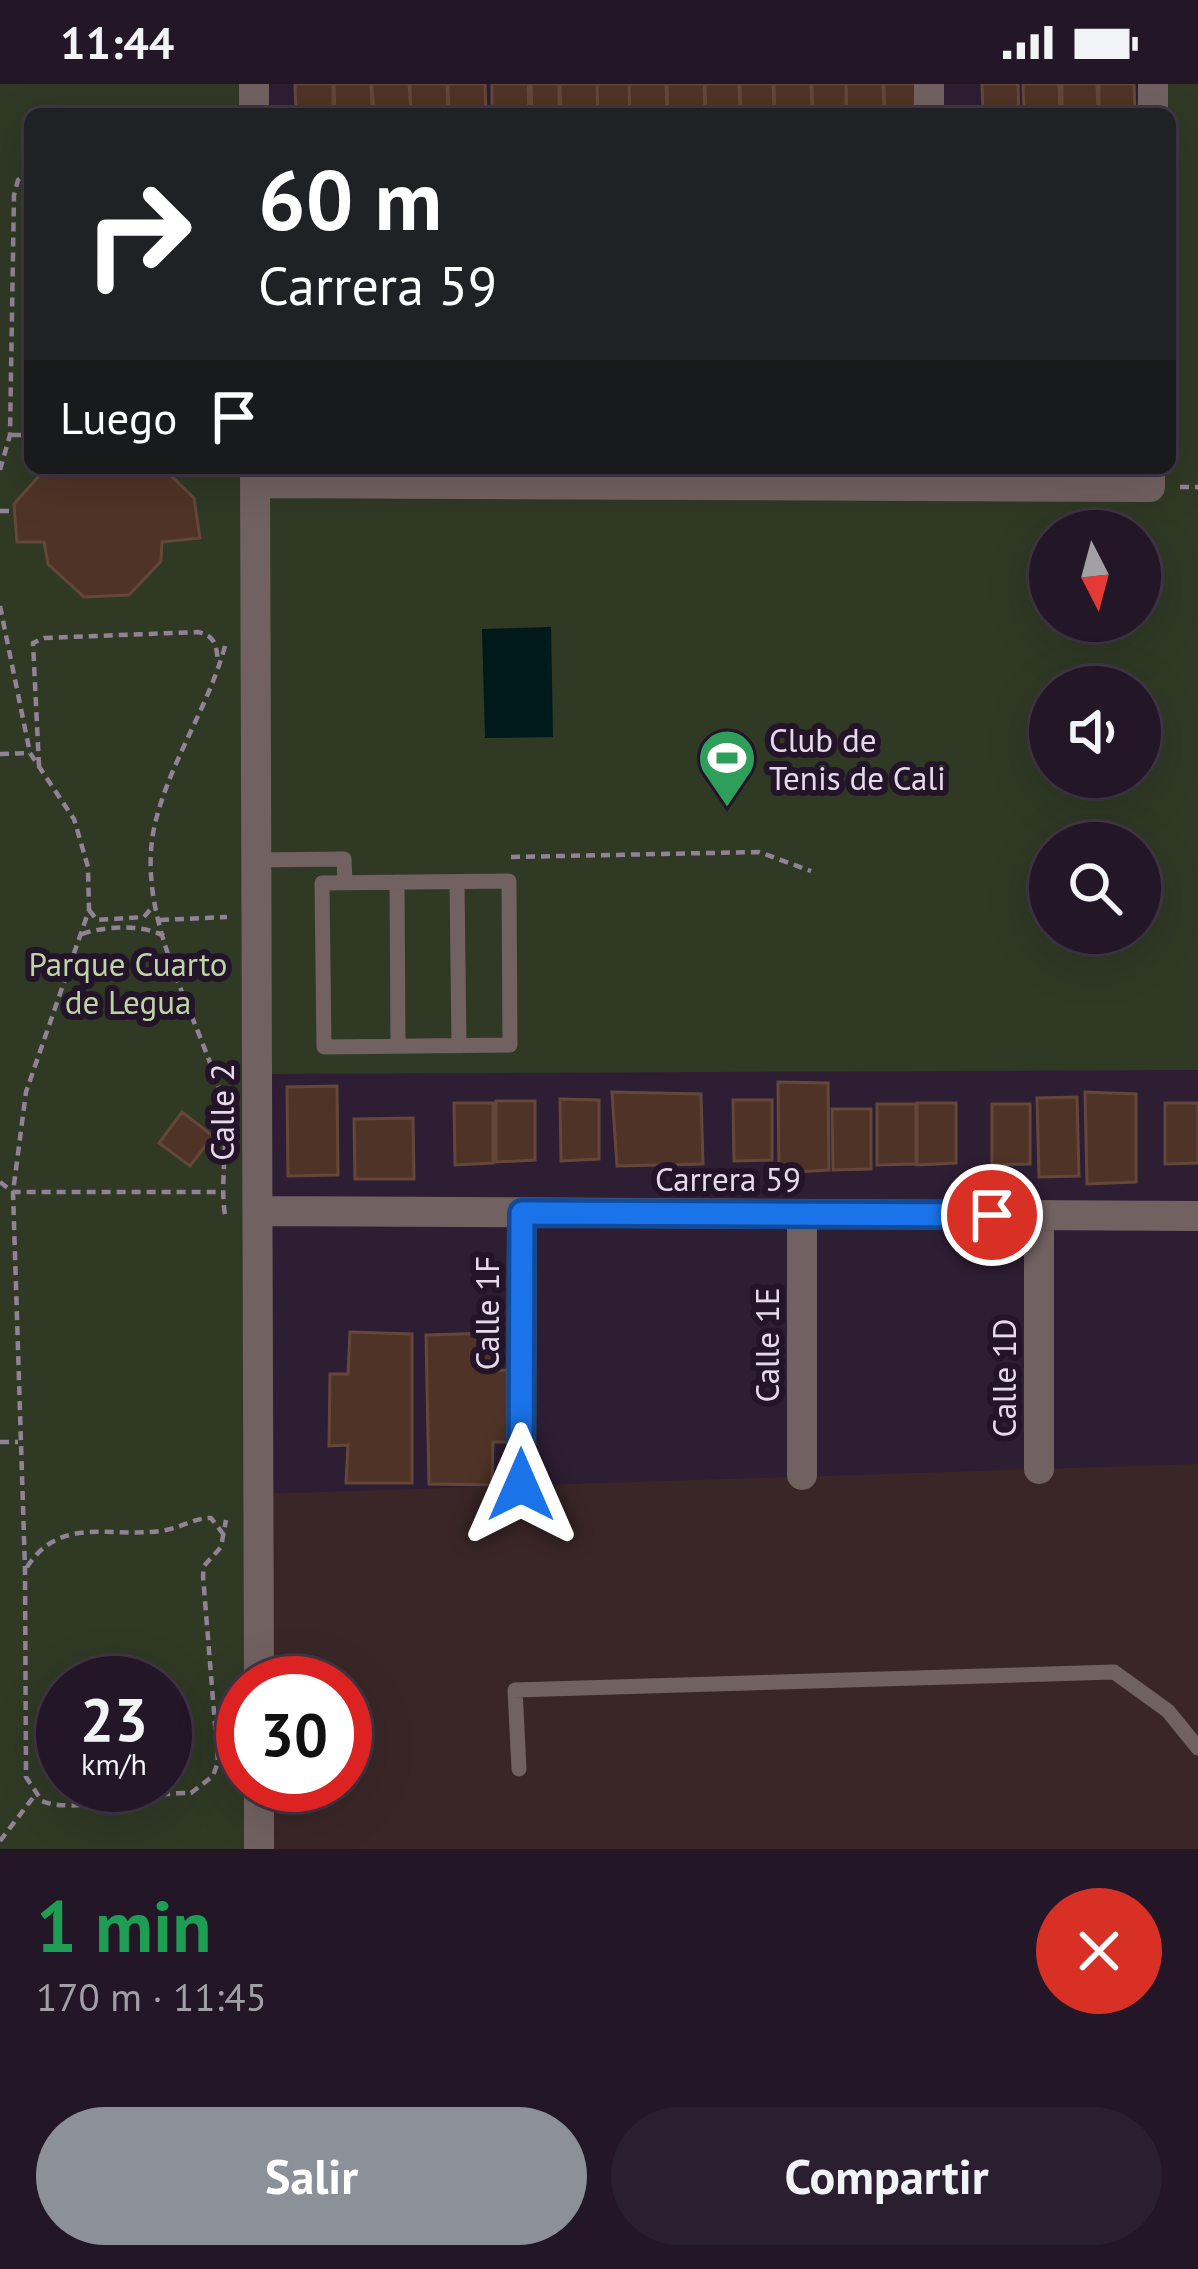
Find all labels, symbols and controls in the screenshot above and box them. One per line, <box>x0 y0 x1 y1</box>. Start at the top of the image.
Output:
text: 11:44 <box>60 13 174 71</box>
text: 60 m <box>258 144 442 253</box>
icon: right <box>60 156 216 312</box>
text: Carrera 59 <box>258 250 497 320</box>
icon: arrive <box>201 384 267 450</box>
text: Luego <box>60 388 177 446</box>
north arrow <box>1029 510 1161 642</box>
map controls <box>1029 510 1161 954</box>
button: sound <box>1029 666 1161 798</box>
place label: Club de Tenis de Cali <box>769 718 946 799</box>
sports icon: Club de Tenis de Cali <box>696 727 758 809</box>
button: search <box>1029 822 1161 954</box>
park label: Parque Cuarto de Legua <box>28 942 228 1023</box>
street label: Calle 2 <box>200 1063 243 1161</box>
street label: Carrera 59 <box>655 1157 801 1200</box>
pin <box>941 1164 1043 1266</box>
icon: arrive <box>959 1182 1025 1248</box>
street label: Calle 1F <box>465 1256 508 1370</box>
street label: Calle 1E <box>745 1287 788 1403</box>
street label: Calle 1D <box>982 1318 1025 1438</box>
position arrow <box>458 1422 584 1548</box>
speed limit sign: 30 <box>216 1656 372 1812</box>
text: 23 <box>80 1680 148 1758</box>
text: km/h <box>81 1744 147 1783</box>
text: 1 min <box>36 1879 212 1972</box>
button: close <box>1036 1888 1162 2014</box>
text: 170 m · 11:45 <box>36 1971 267 2022</box>
button: Salir <box>36 2107 587 2245</box>
button: Compartir <box>611 2107 1162 2245</box>

